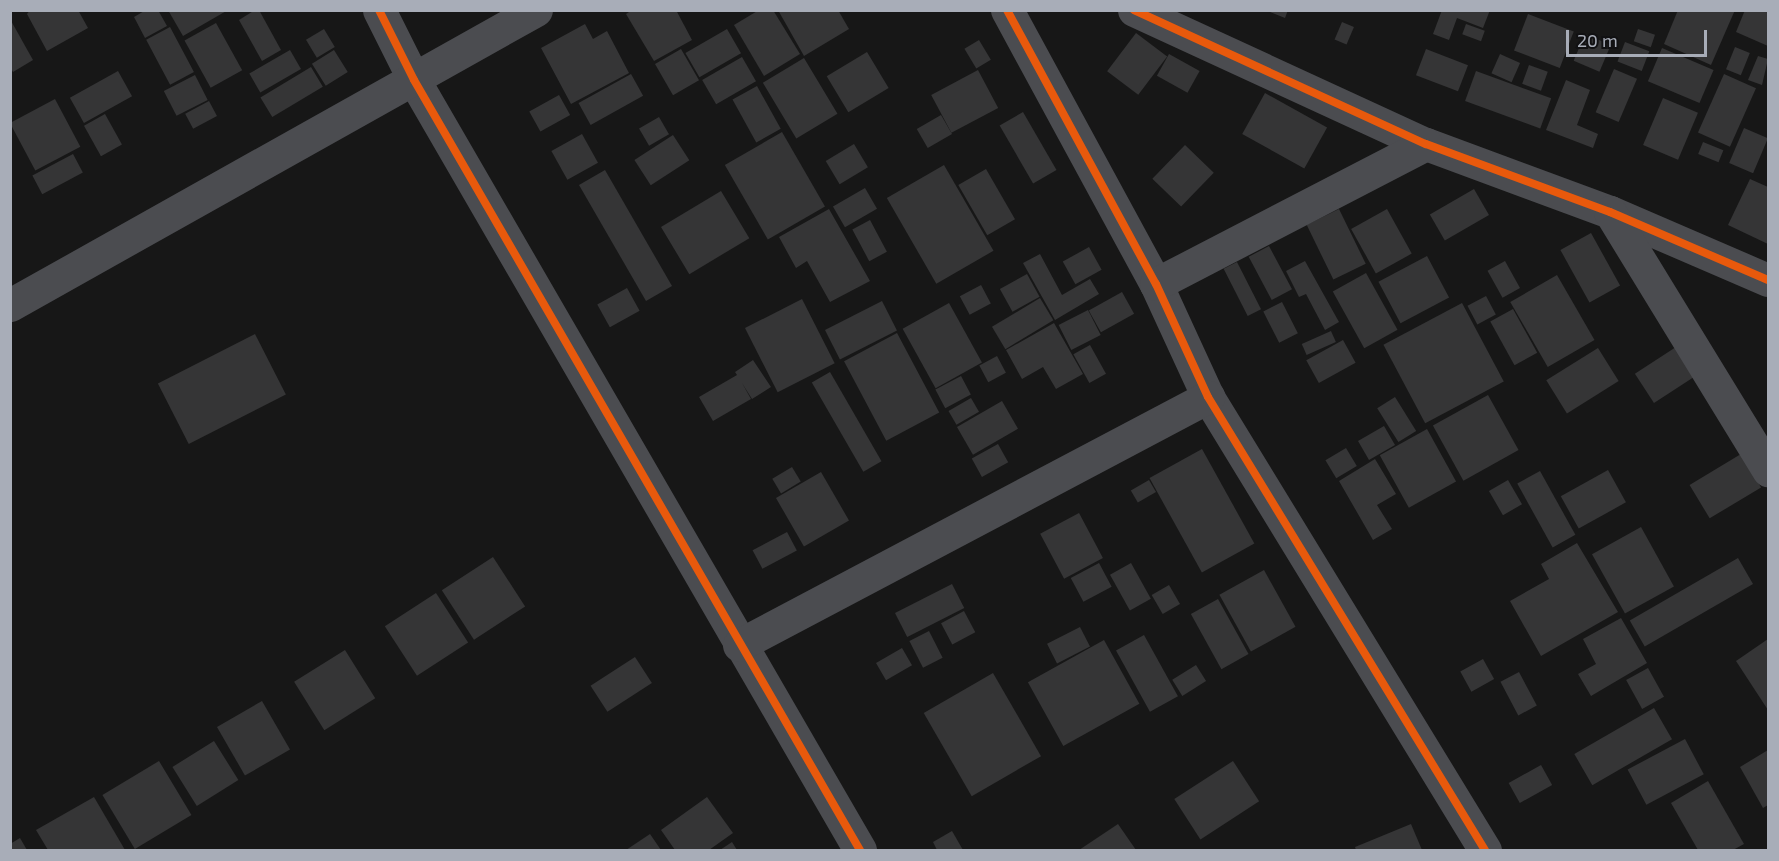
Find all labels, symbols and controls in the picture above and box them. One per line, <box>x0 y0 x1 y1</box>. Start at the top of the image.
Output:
scale bar <box>1569 18 1710 56</box>
text: 20 m <box>1577 29 1618 51</box>

